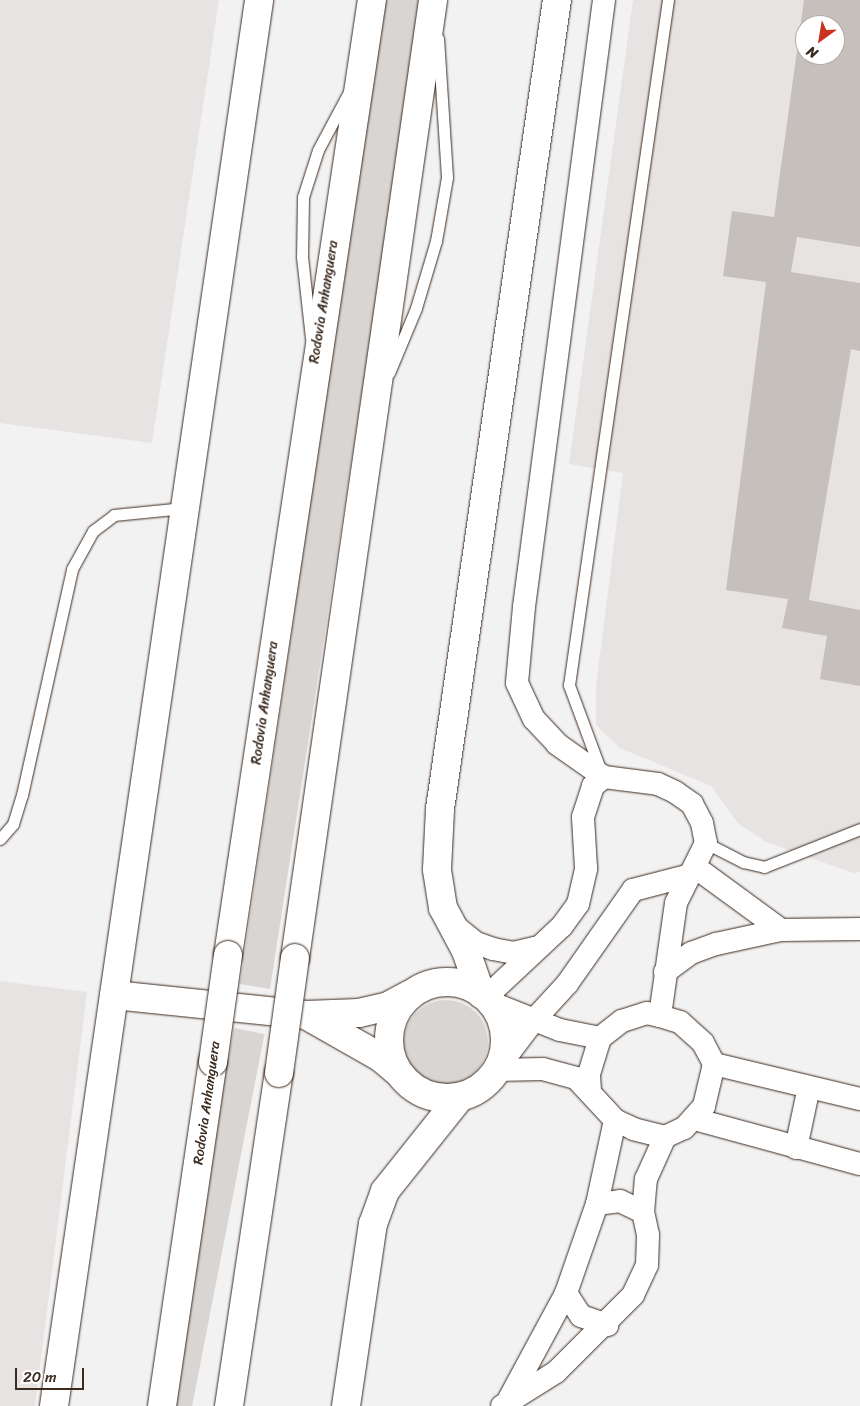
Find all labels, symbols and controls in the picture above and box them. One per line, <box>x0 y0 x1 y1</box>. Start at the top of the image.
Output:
north arrow <box>795 15 845 65</box>
text: N <box>802 39 823 65</box>
street label: Rodovia Anhanguera <box>306 239 342 365</box>
street label: Rodovia Anhanguera <box>248 640 282 766</box>
street label: Rodovia Anhanguera <box>190 1040 224 1166</box>
scale bar <box>18 1358 86 1390</box>
text: 20 m <box>23 1364 57 1390</box>

